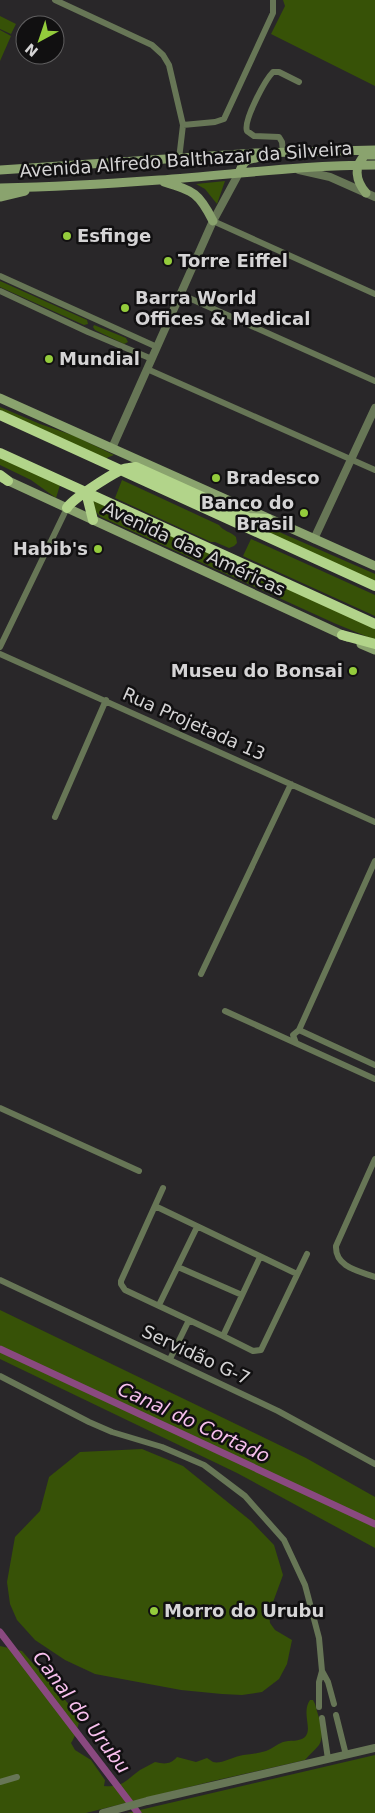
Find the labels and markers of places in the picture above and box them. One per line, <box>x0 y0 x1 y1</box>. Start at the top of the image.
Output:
place label: Esfinge <box>77 225 151 246</box>
marker: Esfinge <box>61 230 73 242</box>
place label: Torre Eiffel <box>178 250 288 271</box>
marker: Torre Eiffel <box>162 255 174 267</box>
place label: Barra World Offices & Medical <box>135 287 310 329</box>
marker: Barra World Offices & Medical <box>119 302 131 314</box>
place label: Mundial <box>59 348 140 369</box>
marker: Mundial <box>43 353 55 365</box>
place label: Bradesco <box>226 467 320 488</box>
marker: Bradesco <box>210 472 222 484</box>
place label: Banco do Brasil <box>201 492 294 534</box>
marker: Banco do Brasil <box>298 507 310 519</box>
place label: Habib's <box>13 538 88 559</box>
marker: Habib's <box>92 543 104 555</box>
place label: Museu do Bonsai <box>171 660 343 681</box>
marker: Museu do Bonsai <box>347 665 359 677</box>
place label: Morro do Urubu <box>164 1600 324 1621</box>
marker: Morro do Urubu <box>148 1605 160 1617</box>

